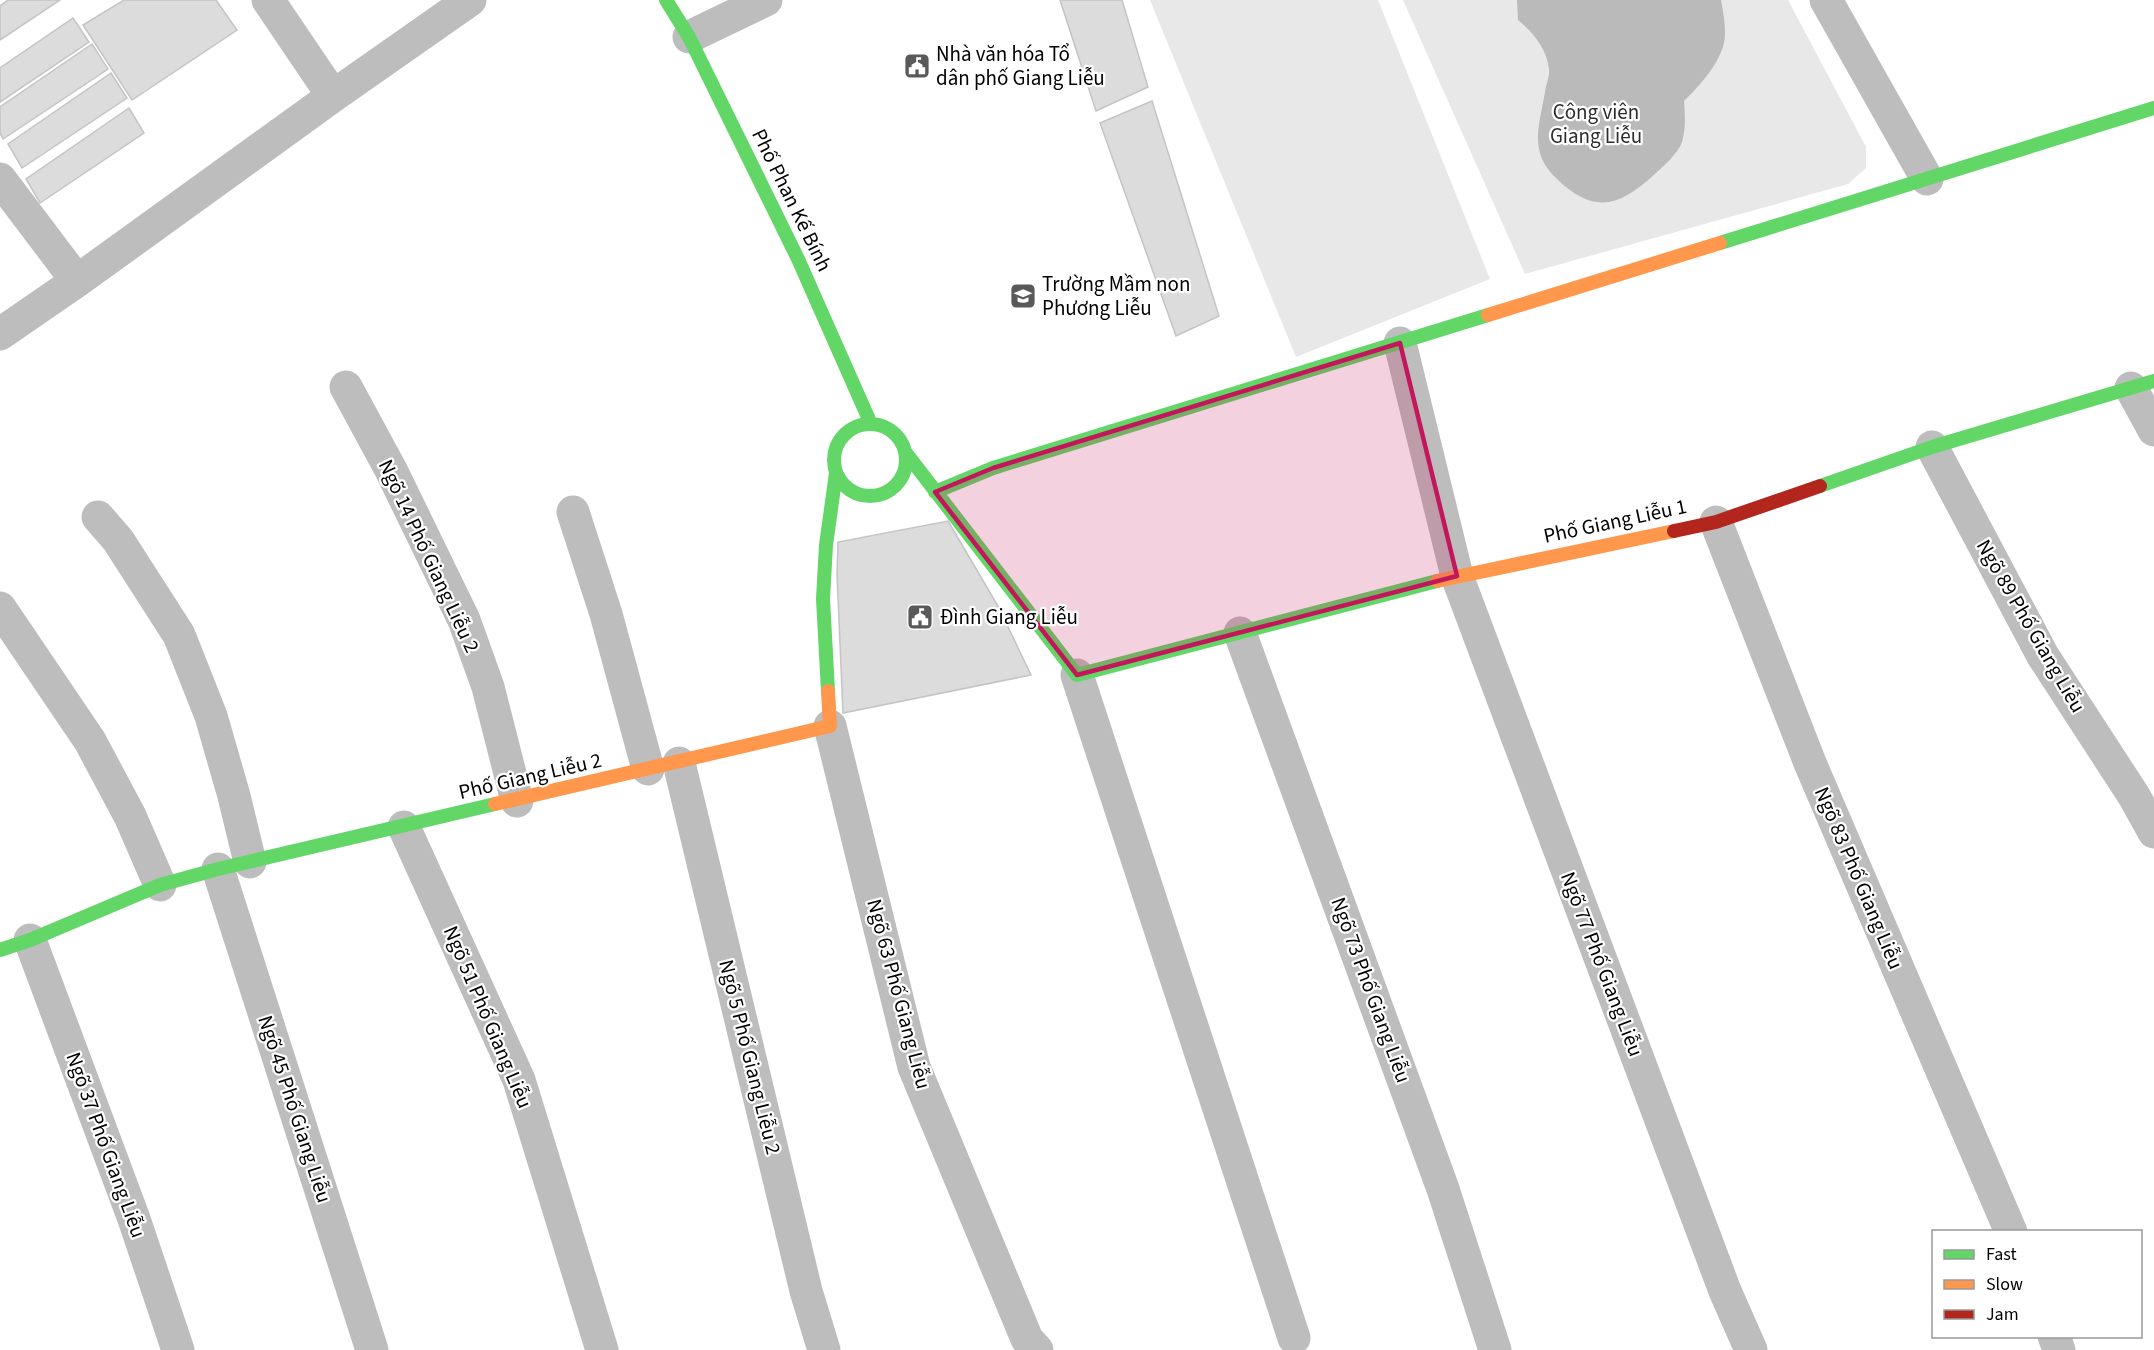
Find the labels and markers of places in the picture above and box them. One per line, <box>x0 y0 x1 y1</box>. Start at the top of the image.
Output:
place label: Nhà văn hóa Tổ dân phố Giang Liễu <box>936 39 1105 93</box>
public building icon: Nhà văn hóa Tổ dân phố Giang Liễu <box>902 51 932 81</box>
place label: Trường Mầm non Phương Liễu <box>1042 269 1190 323</box>
school or university icon: Trường Mầm non Phương Liễu <box>1008 281 1038 311</box>
public building icon: Đình Giang Liễu <box>905 602 935 632</box>
place label: Đình Giang Liễu <box>940 602 1078 632</box>

